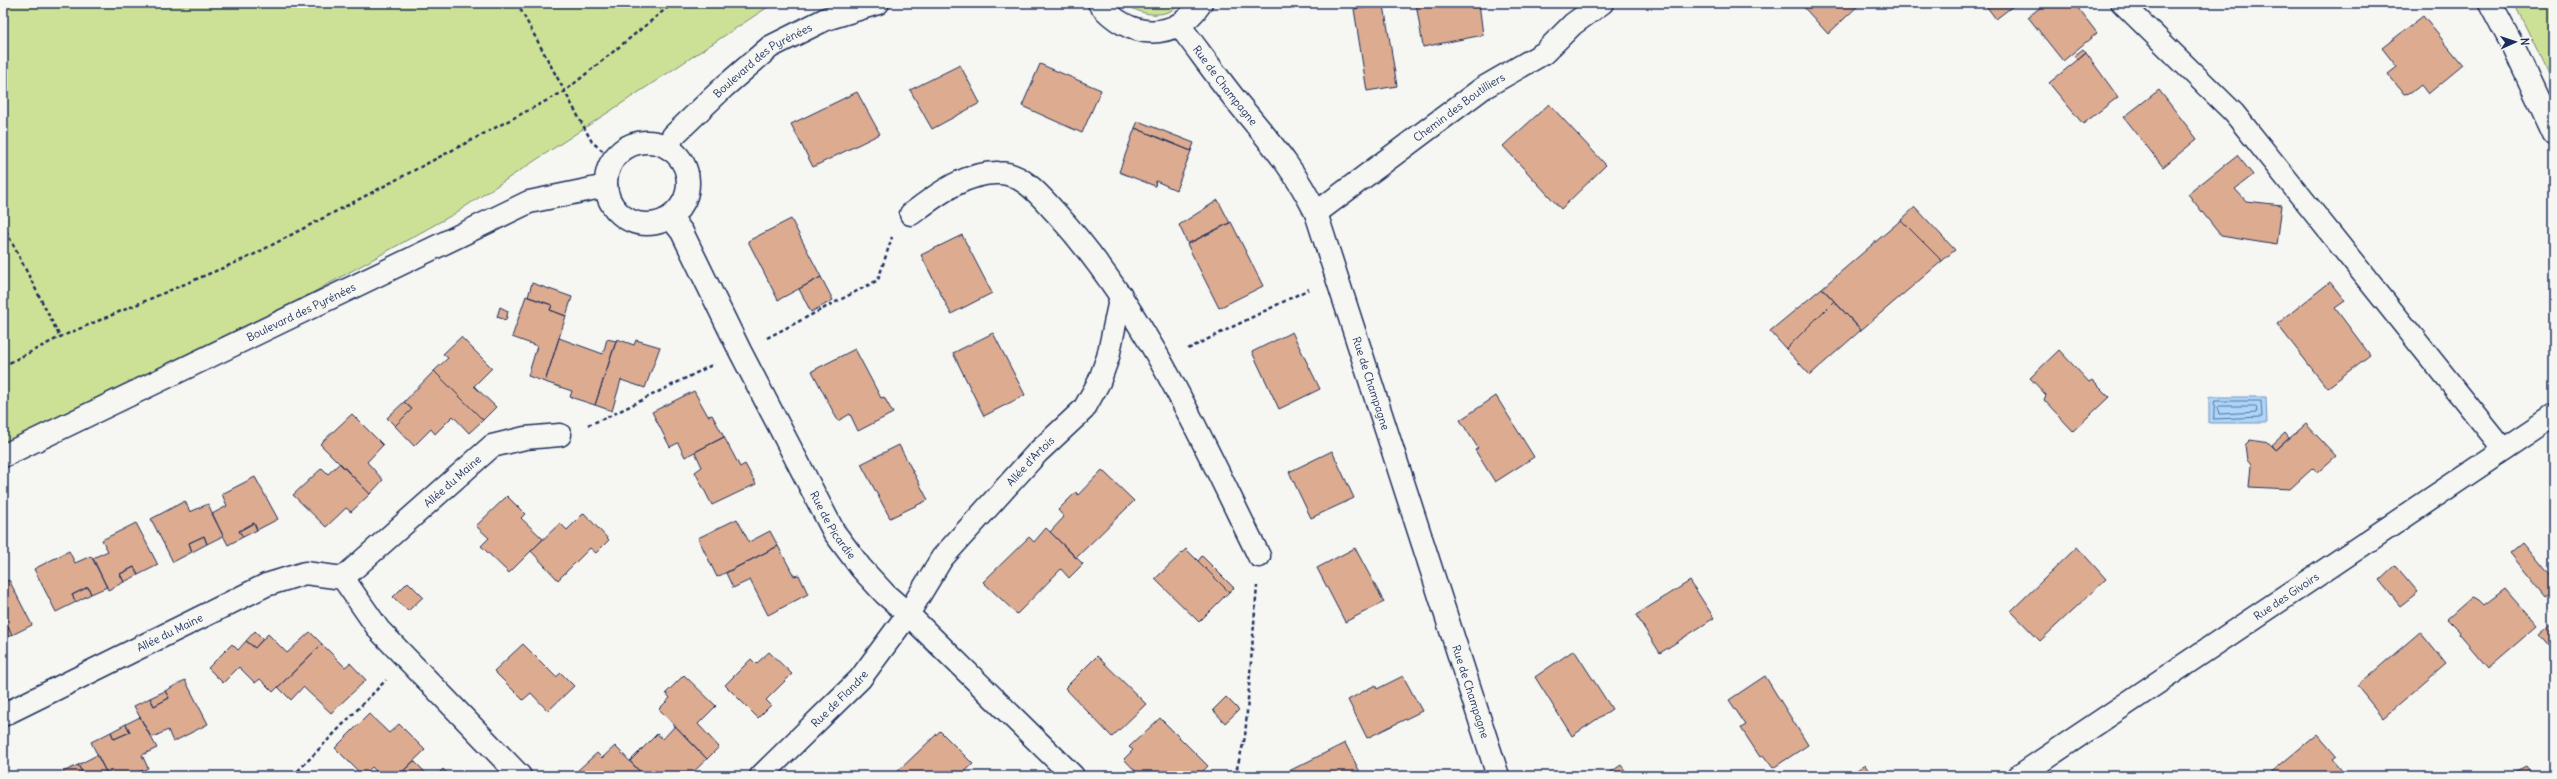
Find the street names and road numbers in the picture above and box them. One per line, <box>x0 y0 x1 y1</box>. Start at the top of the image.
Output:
street label: Boulevard des Pyrénées <box>710 20 814 101</box>
street label: Rue de Champagne <box>1190 43 1261 128</box>
street label: Chemin des Boutilliers <box>1410 70 1507 145</box>
street label: Boulevard des Pyrénées <box>244 280 358 344</box>
street label: Rue de Champagne <box>1349 335 1393 432</box>
street label: Allée d'Artois <box>1003 433 1057 489</box>
street label: Allée du Maine <box>421 452 484 510</box>
street label: Rue de Picardie <box>807 489 859 562</box>
street label: Rue des Givoirs <box>2251 569 2322 623</box>
street label: Allée du Maine <box>134 610 205 655</box>
street label: Rue de Champagne <box>1449 643 1492 740</box>
street label: Rue de Flandre <box>808 668 871 730</box>

